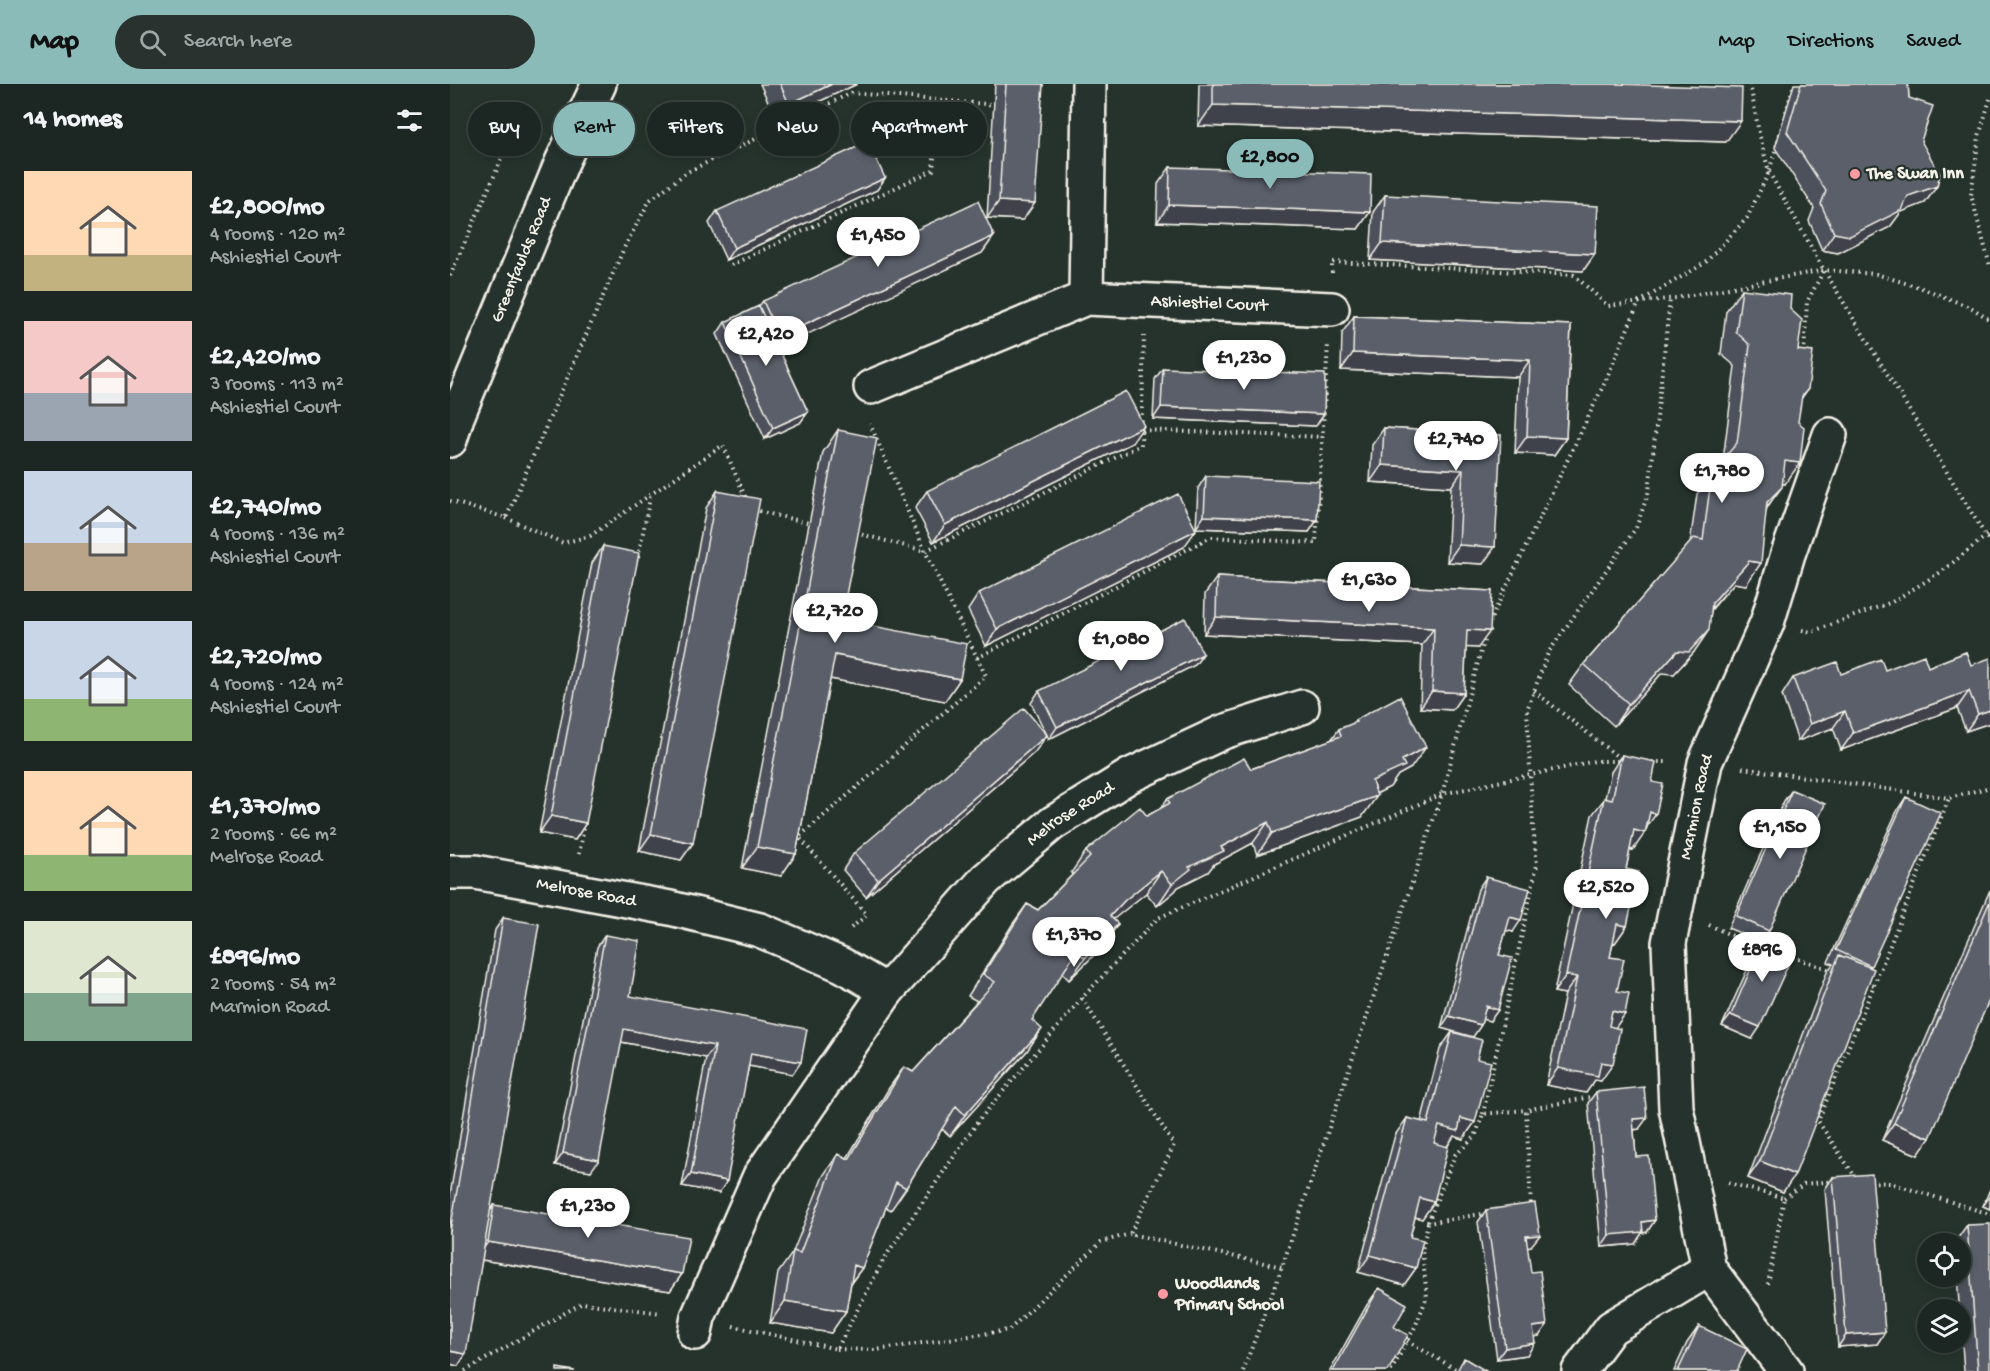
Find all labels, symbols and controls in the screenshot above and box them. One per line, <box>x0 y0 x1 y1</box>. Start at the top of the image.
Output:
search box <box>115 15 535 69</box>
text: Map <box>30 26 79 59</box>
icon: search <box>136 26 169 59</box>
text: Search here <box>184 29 292 55</box>
text: Map <box>1718 30 1755 55</box>
text: Directions <box>1788 30 1873 55</box>
text: Saved <box>1906 30 1960 55</box>
chip: Buy <box>468 102 541 156</box>
chip: Rent <box>553 102 635 156</box>
chip: Filters <box>647 102 744 156</box>
chip: New <box>756 102 839 156</box>
chip: Apartment <box>851 102 987 156</box>
icon: filters <box>393 104 426 137</box>
text: 14 homes <box>24 105 122 136</box>
pin: £2,800 <box>1221 139 1319 190</box>
text: £2,800 <box>1241 147 1299 170</box>
place label: The Swan Inn <box>1865 164 1964 185</box>
marker: The Swan Inn <box>1848 167 1862 181</box>
text: £2,800/mo <box>210 193 324 224</box>
street label: Greenfaulds Road <box>487 193 557 326</box>
icon: home <box>72 195 144 267</box>
pin: £1,450 <box>829 217 927 268</box>
text: 4 rooms · 120 m² <box>210 224 345 247</box>
text: £1,450 <box>851 225 905 248</box>
text: Ashiestiel Court <box>210 247 340 270</box>
street label: Ashiestiel Court <box>1150 290 1270 317</box>
pin: £2,420 <box>717 316 815 367</box>
text: £2,420 <box>738 324 794 347</box>
pin: £1,230 <box>1195 340 1293 391</box>
text: £2,420/mo <box>210 343 320 374</box>
icon: home <box>72 345 144 417</box>
text: £1,230 <box>1217 348 1271 371</box>
text: 3 rooms · 113 m² <box>210 374 344 397</box>
text: Ashiestiel Court <box>210 397 340 420</box>
pin: £2,740 <box>1407 421 1505 472</box>
text: £2,740 <box>1428 429 1484 452</box>
pin: £1,780 <box>1673 453 1771 504</box>
text: £1,780 <box>1694 461 1750 484</box>
text: £2,740/mo <box>210 493 321 524</box>
icon: home <box>72 495 144 567</box>
text: 4 rooms · 136 m² <box>210 524 345 547</box>
text: Ashiestiel Court <box>210 547 340 570</box>
pin: £1,630 <box>1320 562 1418 613</box>
text: £1,630 <box>1341 570 1397 593</box>
pin: £2,720 <box>786 593 884 644</box>
text: £2,720 <box>807 601 863 624</box>
pin: £1,080 <box>1072 621 1170 672</box>
text: £1,080 <box>1093 629 1149 652</box>
text: £2,720/mo <box>210 643 322 674</box>
icon: home <box>72 645 144 717</box>
text: 4 rooms · 124 m² <box>210 674 344 697</box>
text: Ashiestiel Court <box>210 697 340 720</box>
street label: Marmion Road <box>1675 749 1719 862</box>
street label: Melrose Road <box>1022 776 1119 851</box>
text: £1,370/mo <box>210 793 320 824</box>
icon: home <box>72 795 144 867</box>
pin: £1,150 <box>1731 809 1829 860</box>
text: £1,150 <box>1753 817 1807 840</box>
text: 2 rooms · 66 m² <box>210 824 337 847</box>
text: Melrose Road <box>210 847 322 870</box>
pin: £2,520 <box>1557 869 1655 920</box>
street label: Melrose Road <box>535 873 639 912</box>
text: £2,520 <box>1578 877 1634 900</box>
pin: £1,370 <box>1025 917 1123 968</box>
text: £1,370 <box>1046 925 1102 948</box>
pin: £896 <box>1726 932 1798 983</box>
text: £896 <box>1742 940 1782 963</box>
text: £896/mo <box>210 943 300 974</box>
icon: home <box>72 945 144 1017</box>
text: 2 rooms · 54 m² <box>210 974 337 997</box>
text: Marmion Road <box>210 997 329 1020</box>
pin: £1,230 <box>539 1188 637 1239</box>
text: £1,230 <box>561 1196 615 1219</box>
map controls <box>1917 1233 1971 1353</box>
button: locate <box>1917 1233 1971 1287</box>
place label: Woodlands Primary School <box>1174 1274 1284 1316</box>
marker: Woodlands Primary School <box>1156 1287 1170 1301</box>
button: layers <box>1917 1299 1971 1353</box>

